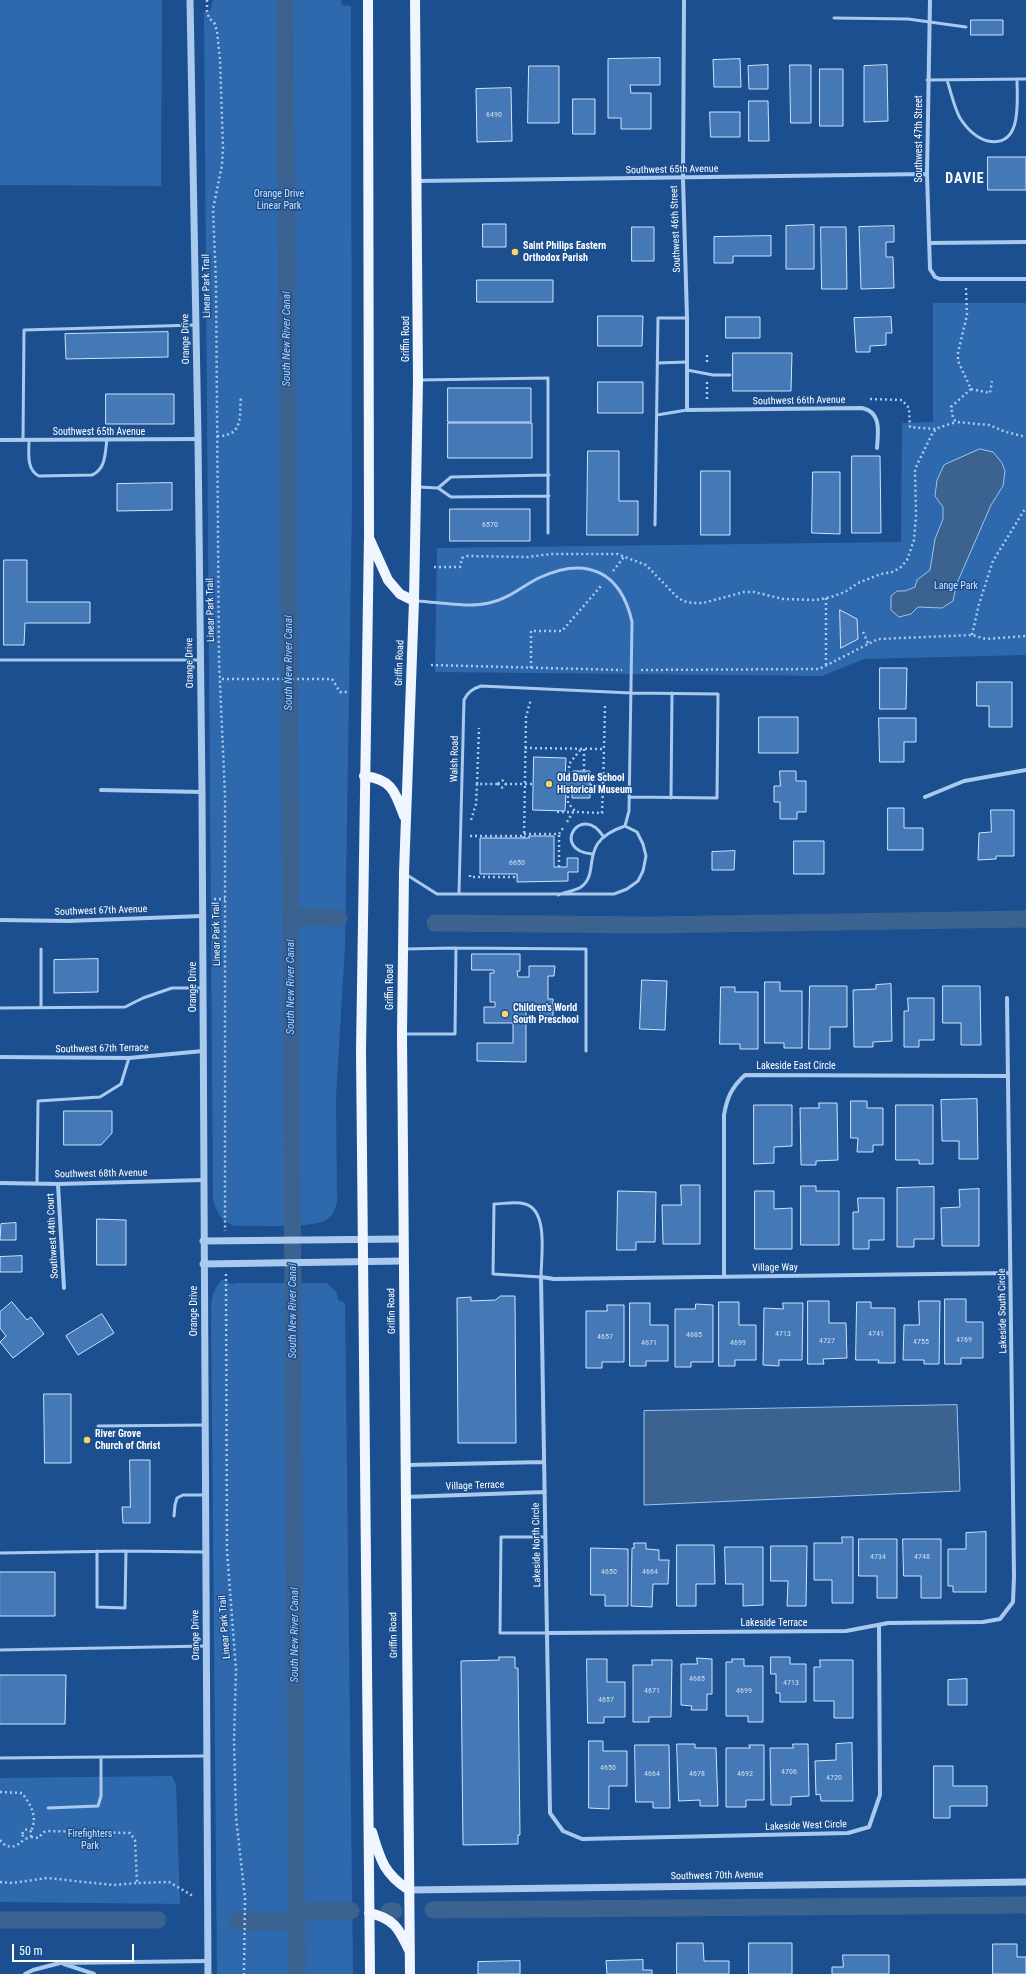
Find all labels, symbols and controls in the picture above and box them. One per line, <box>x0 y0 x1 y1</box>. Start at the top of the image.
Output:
street label: Southwest 47th Street <box>913 95 925 183</box>
house number: 6490 <box>486 110 502 120</box>
street label: Southwest 65th Avenue <box>626 163 718 177</box>
district label: DAVIE <box>945 171 985 187</box>
street label: Southwest 46th Street <box>668 185 684 273</box>
park label: Orange Drive Linear Park <box>254 188 304 212</box>
place label: Saint Philips Eastern Orthodox Parish <box>523 240 606 264</box>
marker: Saint Philips Eastern Orthodox Parish <box>510 247 520 257</box>
street label: Linear Park Trail <box>200 254 214 318</box>
water label: South New River Canal <box>280 291 294 387</box>
street label: Orange Drive <box>180 314 192 364</box>
street label: Griffin Road <box>400 316 412 362</box>
street label: Southwest 66th Avenue <box>753 394 845 408</box>
street label: Southwest 65th Avenue <box>53 426 145 438</box>
house number: 6570 <box>482 520 498 530</box>
street label: Linear Park Trail <box>204 578 218 642</box>
park label: Lange Park <box>934 580 978 592</box>
water label: South New River Canal <box>282 615 296 711</box>
street label: Orange Drive <box>184 638 196 688</box>
street label: Griffin Road <box>393 640 407 686</box>
street label: Walsh Road <box>449 736 461 782</box>
place label: Old Davie School Historical Museum <box>557 772 632 796</box>
marker: Old Davie School Historical Museum <box>544 779 554 789</box>
house number: 6650 <box>509 858 525 868</box>
street label: Linear Park Trail <box>210 902 224 966</box>
street label: Southwest 67th Avenue <box>55 903 147 919</box>
water label: South New River Canal <box>284 939 298 1035</box>
street label: Orange Drive <box>187 962 199 1012</box>
street label: Griffin Road <box>384 964 396 1010</box>
place label: Children's World South Preschool <box>513 1002 579 1026</box>
marker: Children's World South Preschool <box>500 1009 510 1019</box>
street label: Southwest 67th Terrace <box>55 1042 149 1056</box>
street label: Lakeside East Circle <box>756 1060 836 1072</box>
street label: Southwest 68th Avenue <box>55 1167 147 1181</box>
street label: Southwest 44th Court <box>45 1193 61 1279</box>
street label: Village Way <box>752 1262 798 1274</box>
water label: South New River Canal <box>286 1263 300 1359</box>
street label: Lakeside South Circle <box>996 1268 1010 1354</box>
street label: Orange Drive <box>188 1286 200 1336</box>
street label: Griffin Road <box>386 1288 398 1334</box>
house number: 4713 <box>775 1329 791 1339</box>
house number: 4741 <box>868 1329 884 1339</box>
house number: 4685 <box>686 1330 702 1340</box>
house number: 4657 <box>597 1332 613 1342</box>
house number: 4769 <box>956 1335 972 1345</box>
house number: 4727 <box>819 1336 835 1346</box>
house number: 4755 <box>913 1337 929 1347</box>
house number: 4671 <box>641 1338 657 1348</box>
house number: 4699 <box>730 1338 746 1348</box>
place label: River Grove Church of Christ <box>95 1428 160 1452</box>
marker: River Grove Church of Christ <box>82 1435 92 1445</box>
street label: Village Terrace <box>446 1479 504 1493</box>
street label: Lakeside North Circle <box>530 1503 544 1587</box>
house number: 4734 <box>870 1552 886 1562</box>
house number: 4748 <box>914 1552 930 1562</box>
house number: 4650 <box>601 1567 617 1577</box>
house number: 4664 <box>642 1567 658 1577</box>
water label: South New River Canal <box>288 1587 302 1683</box>
street label: Linear Park Trail <box>217 1595 233 1659</box>
street label: Orange Drive <box>190 1610 202 1660</box>
street label: Griffin Road <box>388 1612 400 1658</box>
street label: Lakeside Terrace <box>741 1617 807 1629</box>
house number: 4685 <box>689 1674 705 1684</box>
house number: 4713 <box>783 1678 799 1688</box>
house number: 4671 <box>644 1686 660 1696</box>
house number: 4699 <box>736 1686 752 1696</box>
house number: 4657 <box>598 1695 614 1705</box>
house number: 4650 <box>600 1763 616 1773</box>
house number: 4706 <box>781 1767 797 1777</box>
house number: 4664 <box>644 1769 660 1779</box>
house number: 4678 <box>689 1769 705 1779</box>
house number: 4692 <box>737 1769 753 1779</box>
house number: 4720 <box>826 1773 842 1783</box>
street label: Lakeside West Circle <box>765 1819 847 1833</box>
park label: Firefighters Park <box>68 1828 112 1852</box>
street label: Southwest 70th Avenue <box>671 1869 763 1883</box>
scale bar <box>14 1936 136 1962</box>
text: 50 m <box>19 1944 43 1958</box>

